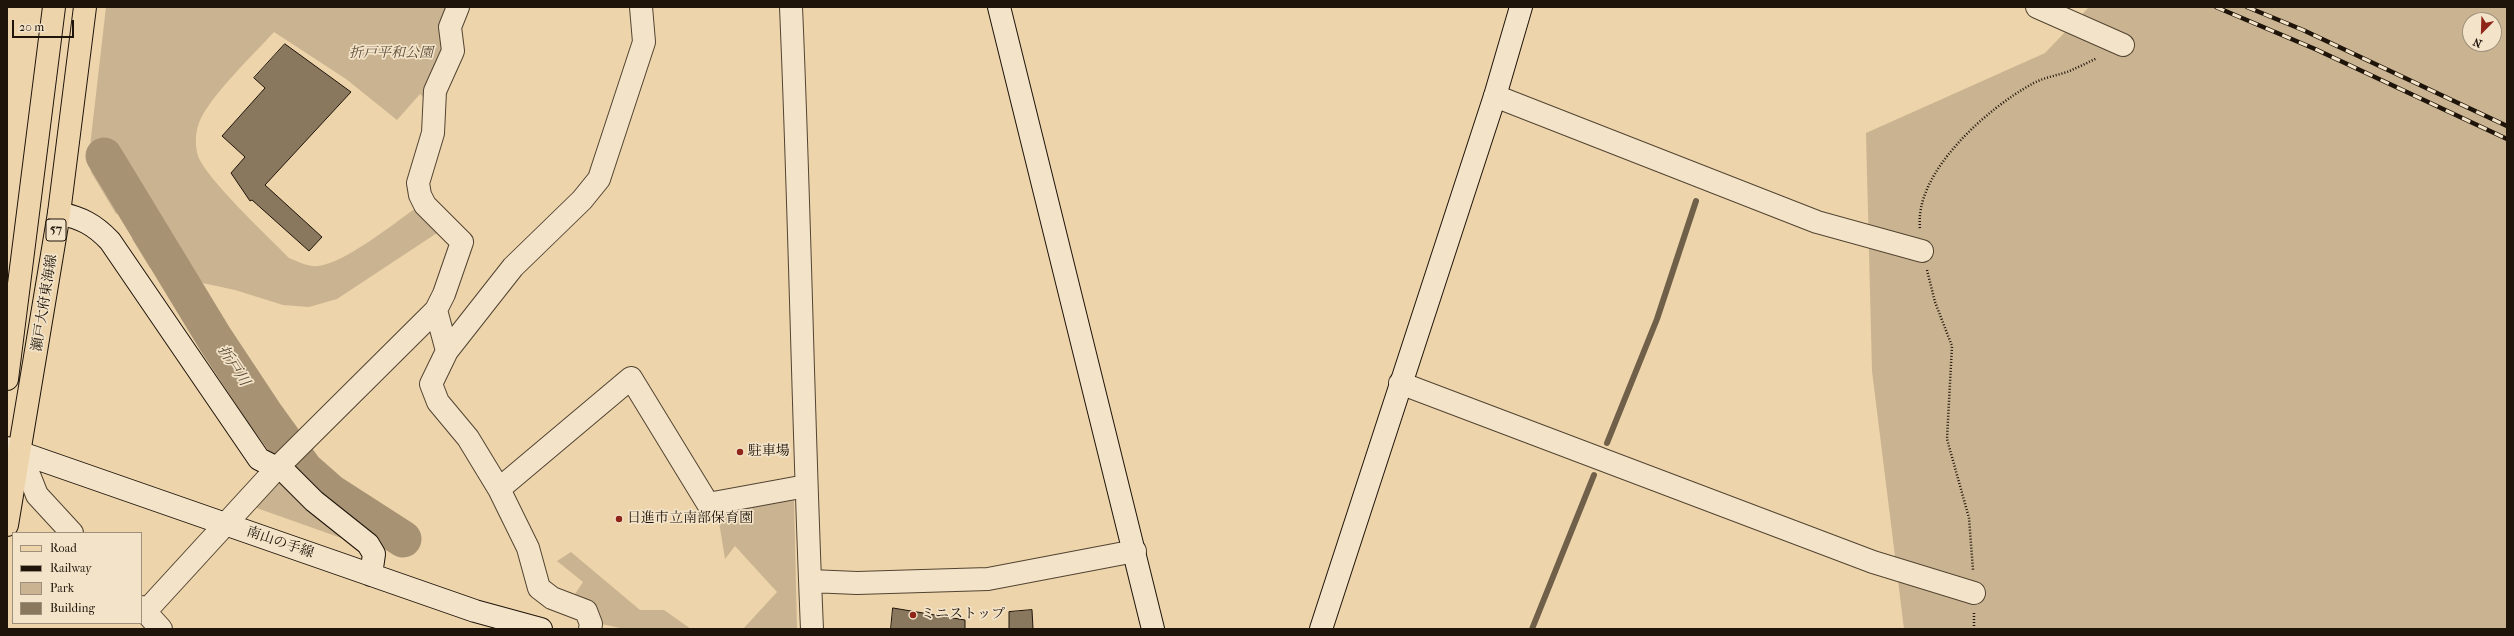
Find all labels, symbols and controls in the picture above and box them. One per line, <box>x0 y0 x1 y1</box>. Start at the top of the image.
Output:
scale bar <box>14 12 76 38</box>
north arrow <box>2462 12 2502 52</box>
text: 20 m <box>19 20 44 34</box>
text: N <box>2471 35 2484 50</box>
park label: 折戸平和公園 <box>349 46 433 62</box>
road number: 57 <box>46 219 66 241</box>
street label: 瀬戸大府東海線 <box>29 253 61 353</box>
water label: 折戸川 <box>213 342 253 390</box>
place label: 駐車場 <box>748 444 790 460</box>
marker: 駐車場 <box>735 447 745 457</box>
place label: 日進市立南部保育園 <box>627 511 753 527</box>
marker: 日進市立南部保育園 <box>614 514 624 524</box>
street label: 南山の手線 <box>244 524 316 562</box>
legend <box>12 532 142 624</box>
text: Road <box>50 541 77 555</box>
text: Railway <box>50 561 92 575</box>
text: Park <box>50 581 74 595</box>
text: Building <box>50 601 95 615</box>
place label: ミニストップ <box>921 607 1005 623</box>
marker: ミニストップ <box>908 610 918 620</box>

